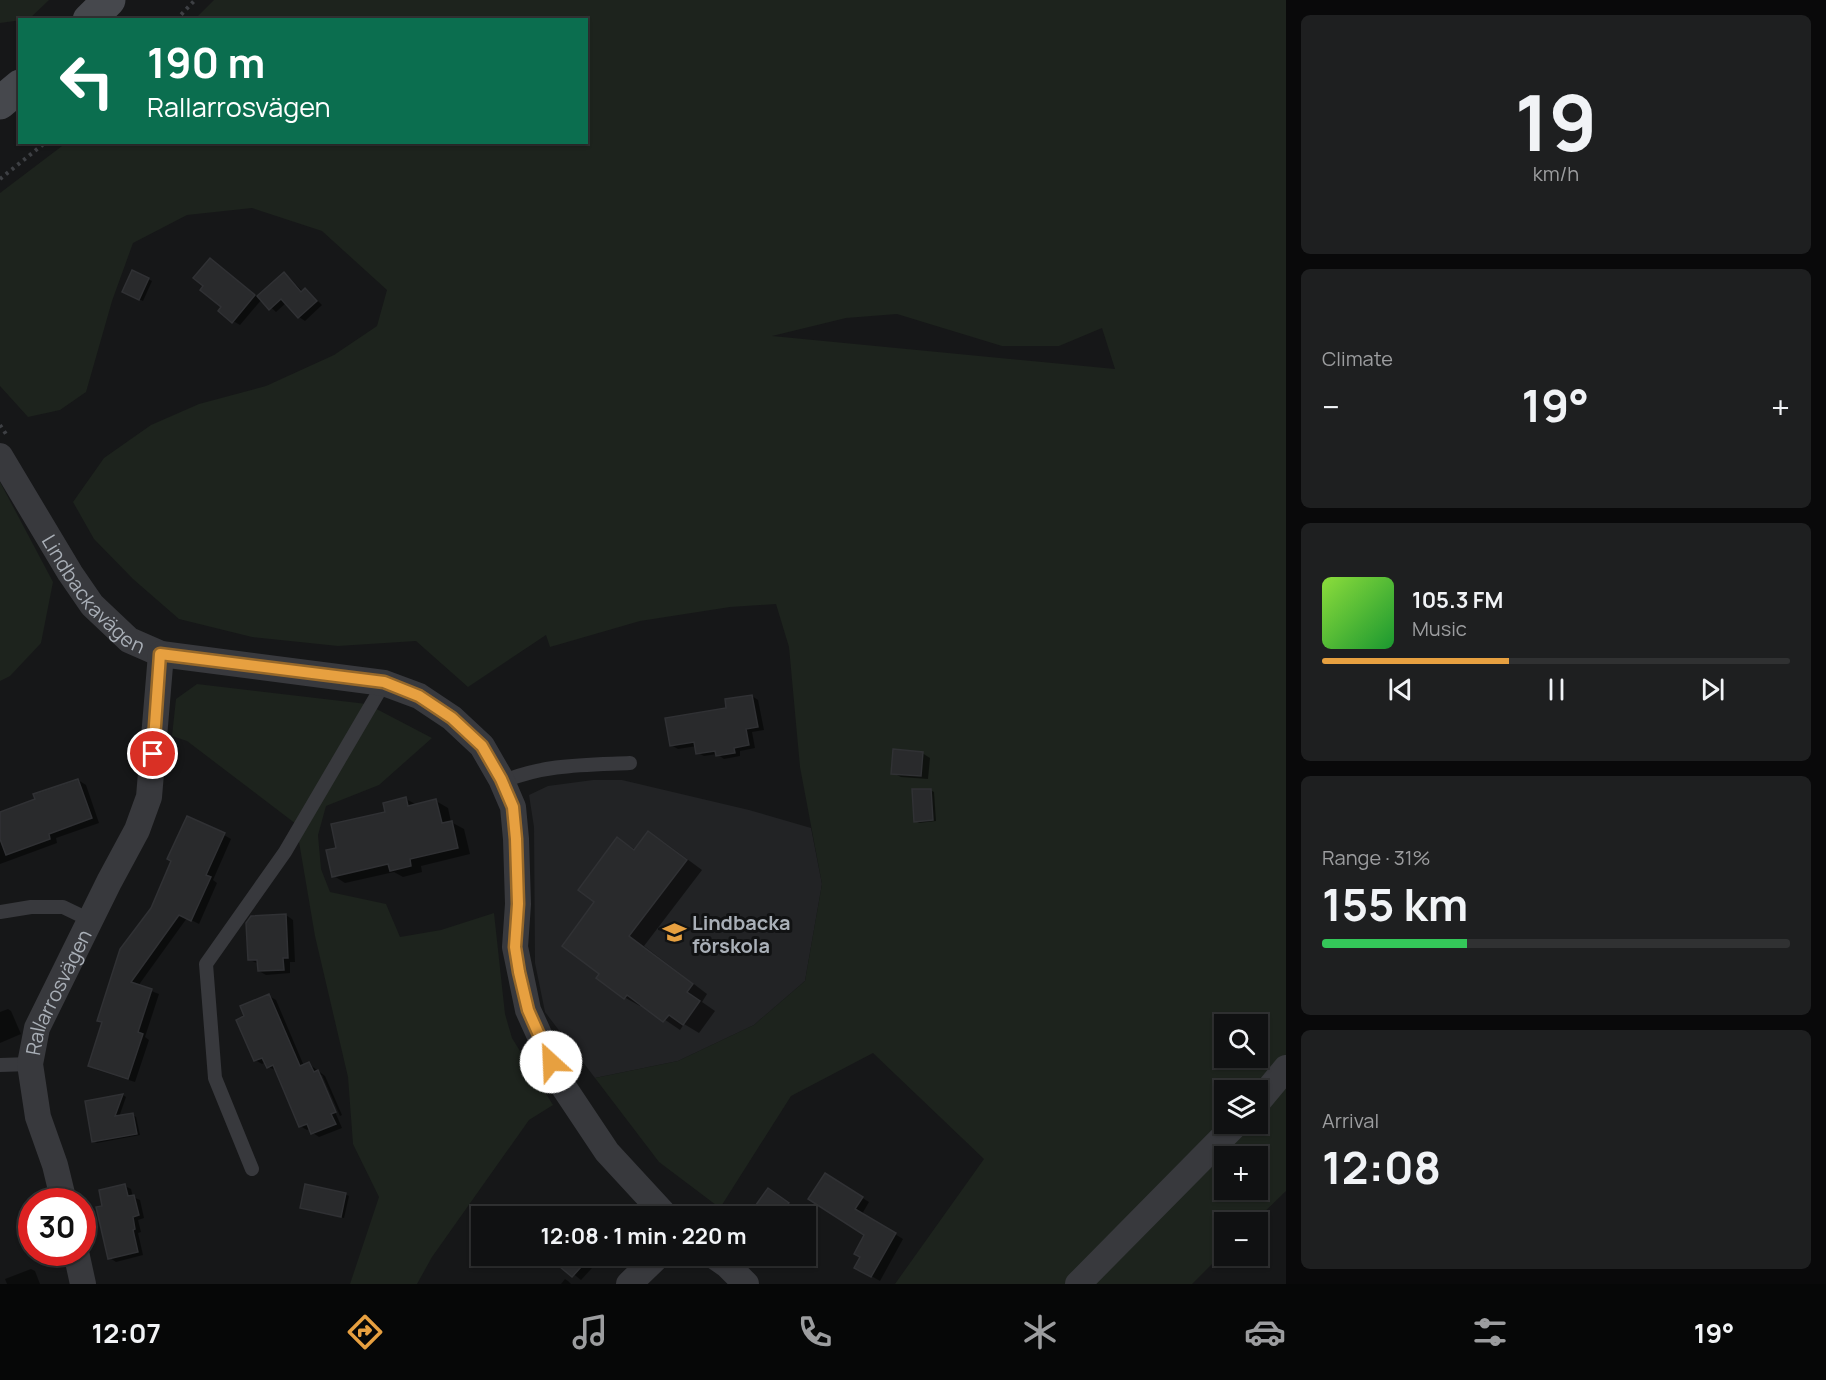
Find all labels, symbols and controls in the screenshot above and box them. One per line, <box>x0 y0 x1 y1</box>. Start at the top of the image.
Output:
text: 190 m <box>147 33 265 91</box>
icon: left <box>48 42 126 120</box>
text: 19 <box>1515 68 1597 174</box>
text: Rallarrosvägen <box>147 88 331 125</box>
text: km/h <box>1533 160 1579 187</box>
text: Climate <box>1322 345 1393 372</box>
text: 19° <box>1521 374 1589 436</box>
text: − <box>1322 384 1340 429</box>
text: + <box>1771 384 1790 429</box>
street label: Lindbackavägen <box>36 529 149 659</box>
text: 105.3 FM <box>1412 585 1503 615</box>
text: Music <box>1412 615 1467 642</box>
icon: previous <box>1384 673 1417 706</box>
icon: pause <box>1540 673 1573 706</box>
icon: next <box>1696 673 1729 706</box>
pin <box>127 728 178 779</box>
icon: arrive <box>136 737 169 770</box>
text: Range · 31% <box>1322 844 1431 871</box>
text: 155 km <box>1322 873 1468 935</box>
place label: Lindbacka förskola <box>692 909 791 959</box>
school or university icon: Lindbacka förskola <box>661 920 687 946</box>
street label: Rallarrosvägen <box>19 924 97 1057</box>
map controls <box>1214 1014 1268 1266</box>
button: search <box>1214 1014 1268 1068</box>
position arrow <box>519 1030 583 1094</box>
button: layers <box>1214 1080 1268 1134</box>
text: Arrival <box>1322 1107 1379 1134</box>
text: 12:08 <box>1322 1136 1441 1198</box>
button: + <box>1214 1146 1268 1200</box>
speed limit sign: 30 <box>18 1188 96 1266</box>
button: − <box>1214 1212 1268 1266</box>
text: 12:08 · 1 min · 220 m <box>540 1221 747 1251</box>
icon: directions <box>344 1311 386 1353</box>
icon: music <box>569 1311 611 1353</box>
icon: phone <box>794 1311 836 1353</box>
icon: climate <box>1019 1311 1061 1353</box>
icon: car <box>1244 1311 1286 1353</box>
icon: filters <box>1469 1311 1511 1353</box>
text: 12:07 <box>91 1314 161 1351</box>
text: 19° <box>1694 1314 1734 1351</box>

